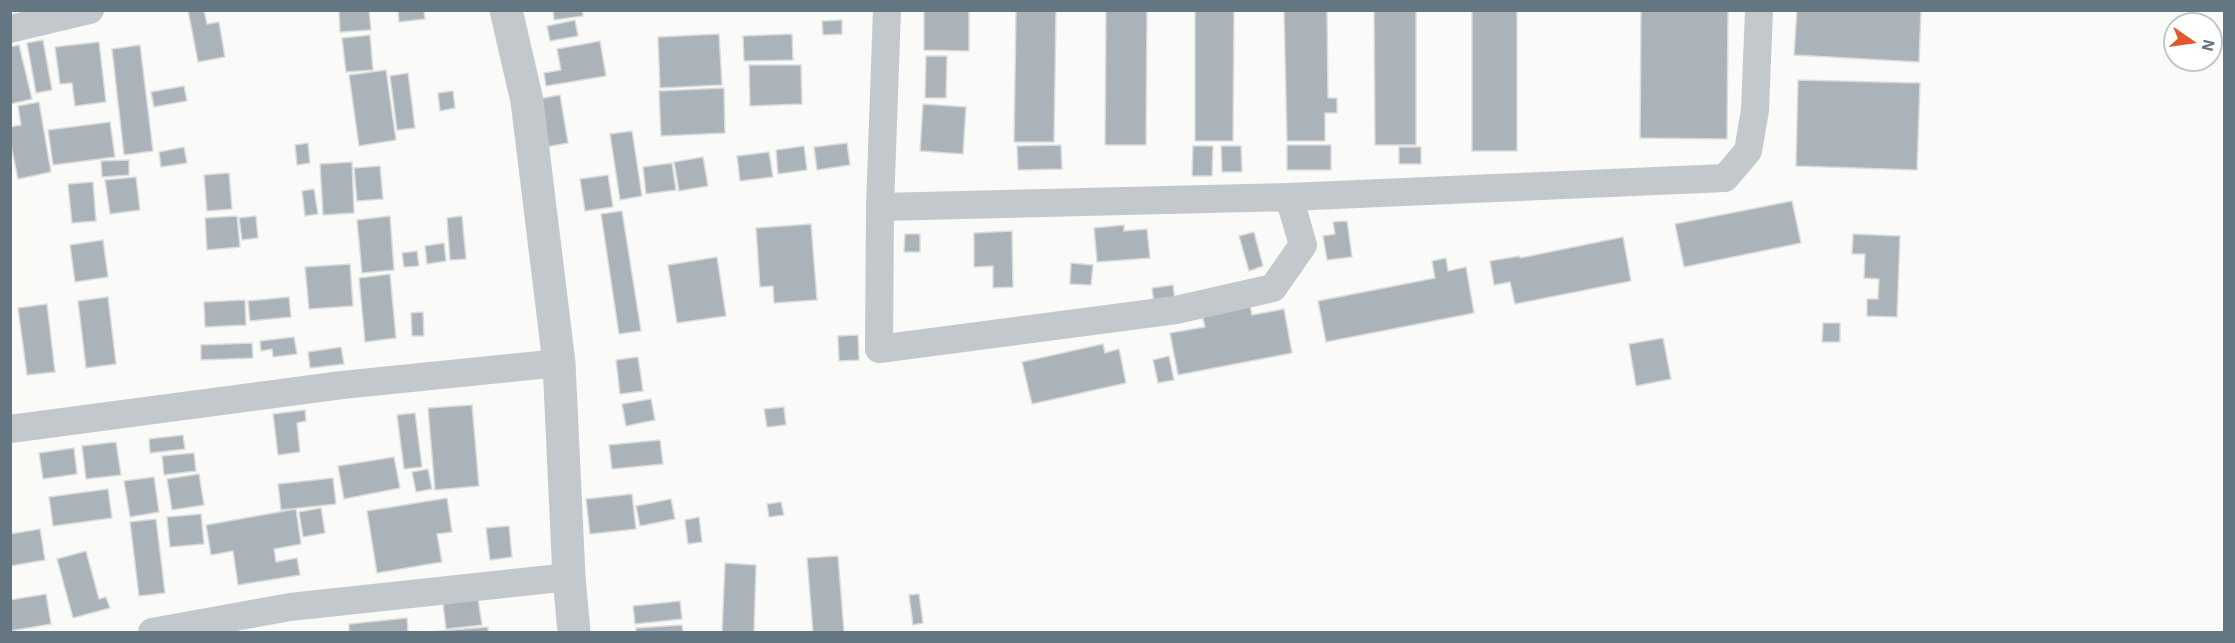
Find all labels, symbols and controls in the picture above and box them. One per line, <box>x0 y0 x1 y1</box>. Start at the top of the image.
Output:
north arrow <box>2163 12 2223 72</box>
text: N <box>2198 38 2220 53</box>

